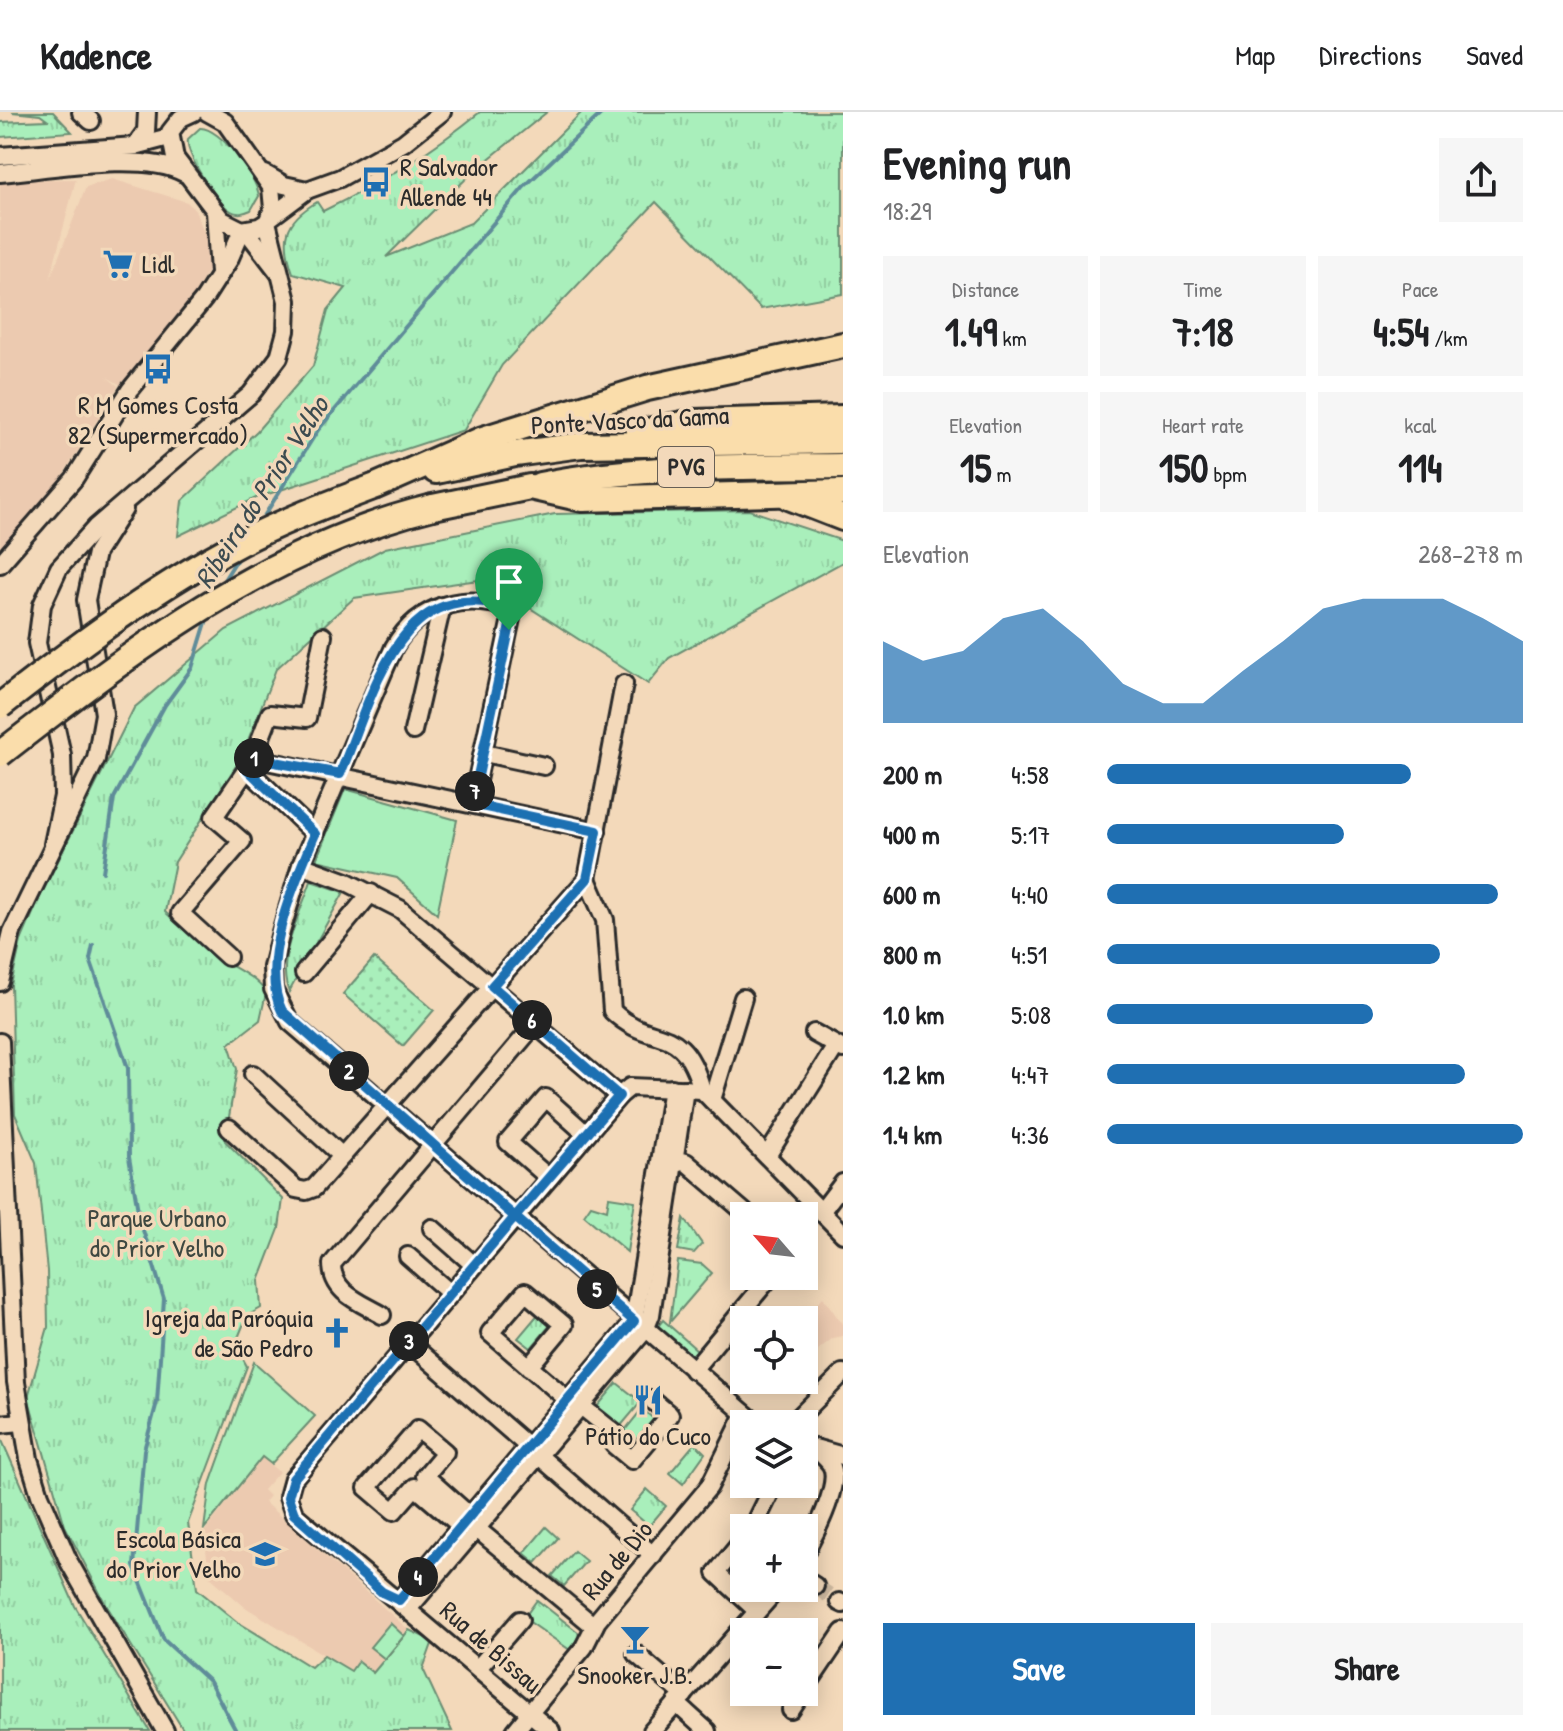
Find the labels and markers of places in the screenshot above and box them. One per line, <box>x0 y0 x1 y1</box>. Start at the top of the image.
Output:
place label: R Salvador Allende 44 <box>400 149 498 214</box>
bus stop icon: R Salvador Allende 44 <box>359 165 393 199</box>
place label: Lidl <box>142 246 175 281</box>
supermarket icon: Lidl <box>101 247 135 281</box>
bus stop icon: R M Gomes Costa 82 (Supermercado) <box>141 352 175 386</box>
place label: R M Gomes Costa 82 (Supermercado) <box>68 387 248 452</box>
pin <box>475 548 543 630</box>
pin: 1 <box>234 738 274 778</box>
pin: 7 <box>455 771 495 811</box>
pin: 6 <box>512 1000 552 1040</box>
pin: 2 <box>329 1051 369 1091</box>
pin: 5 <box>577 1269 617 1309</box>
place label: Igreja da Paróquia de São Pedro <box>145 1300 313 1365</box>
church icon: Igreja da Paróquia de São Pedro <box>320 1316 354 1350</box>
pin: 3 <box>389 1321 429 1361</box>
restaurant icon: Pátio do Cuco <box>631 1383 665 1417</box>
place label: Pátio do Cuco <box>585 1418 711 1453</box>
place label: Escola Básica do Prior Velho <box>106 1521 241 1586</box>
school or university icon: Escola Básica do Prior Velho <box>248 1537 282 1571</box>
pin: 4 <box>398 1557 438 1597</box>
bar icon: Snooker J.B. <box>618 1622 652 1656</box>
place label: Snooker J.B. <box>577 1657 693 1692</box>

